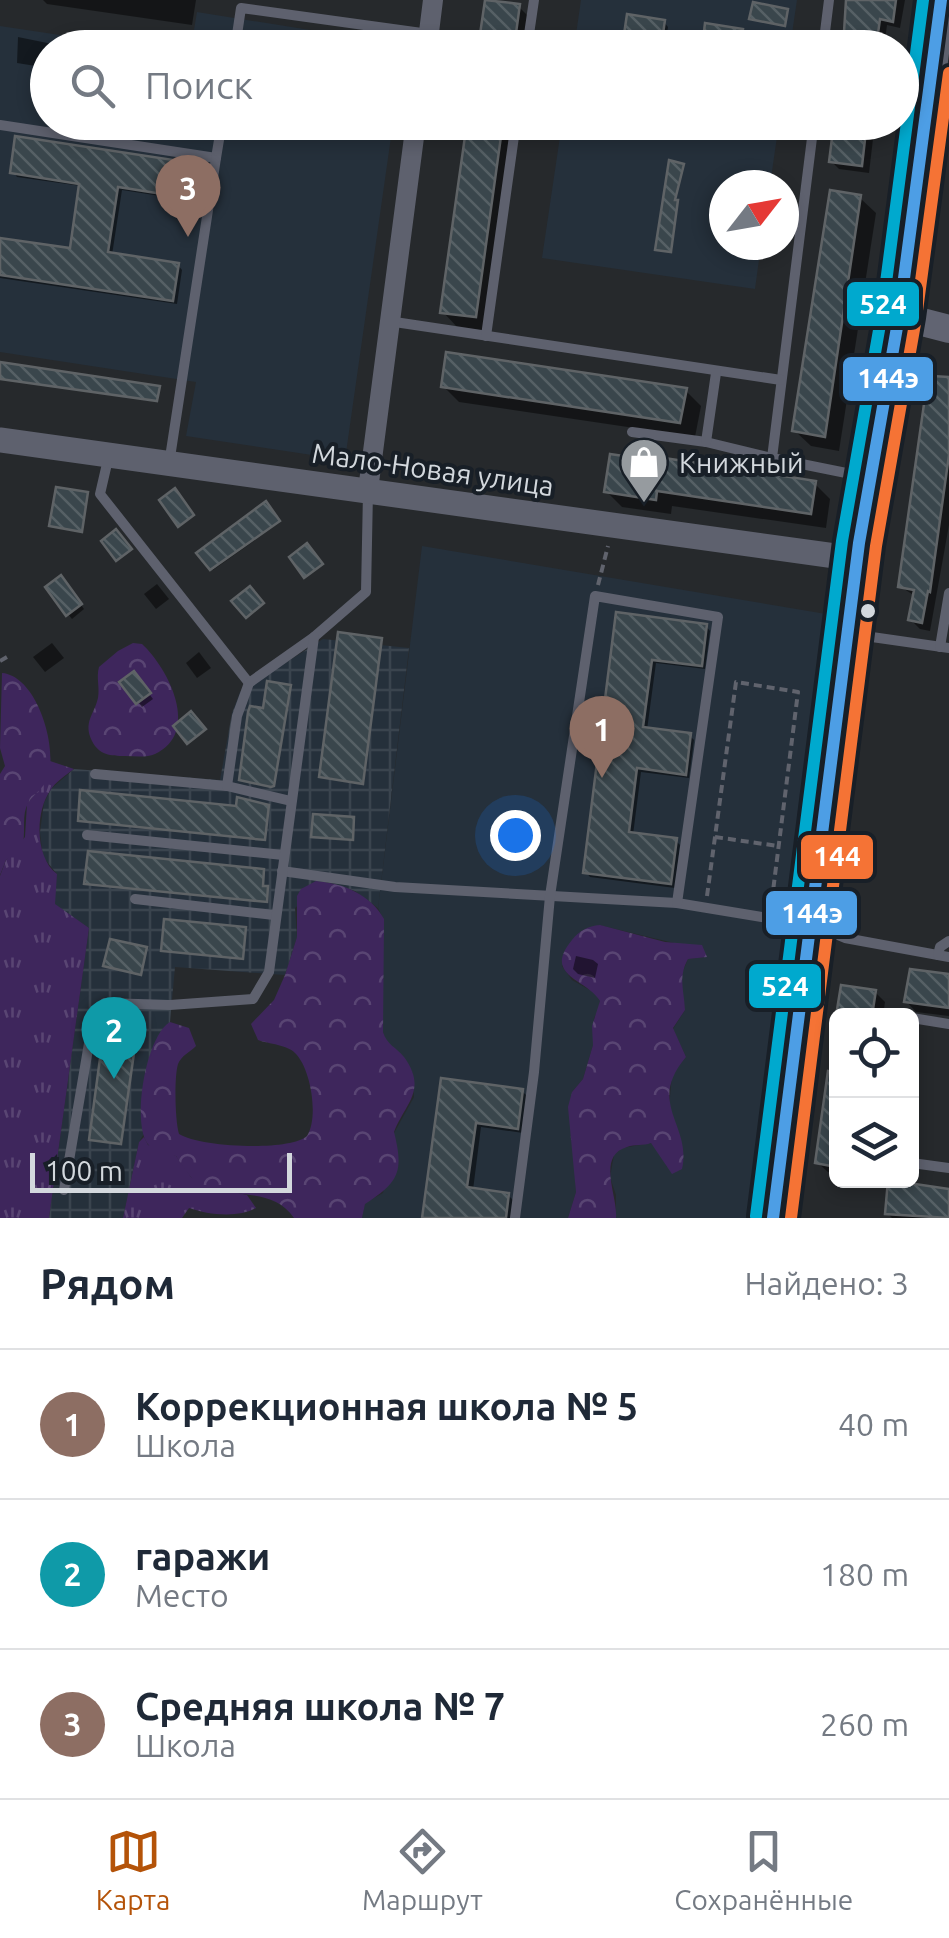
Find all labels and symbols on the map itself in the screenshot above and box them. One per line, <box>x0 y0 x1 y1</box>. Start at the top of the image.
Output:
pin: 3 <box>156 154 220 237</box>
north arrow <box>709 170 799 260</box>
line badge: 524 <box>845 280 921 328</box>
text: 524 <box>859 288 907 319</box>
line badge: 144э <box>841 355 935 403</box>
text: 144э <box>857 362 919 393</box>
shop icon: Книжный <box>618 436 670 504</box>
street label: Мало-Новая улица <box>310 437 556 501</box>
place label: Книжный <box>679 447 804 478</box>
unlabelled marker <box>858 601 878 621</box>
pin: 1 <box>570 696 634 778</box>
your location <box>490 810 541 861</box>
line badge: 144 <box>799 833 875 881</box>
text: 144 <box>813 840 861 871</box>
line badge: 144э <box>764 889 859 937</box>
text: 144э <box>781 897 843 928</box>
line badge: 524 <box>747 962 823 1010</box>
text: 524 <box>761 970 809 1001</box>
pin: 2 <box>82 996 146 1079</box>
scale bar <box>30 1148 292 1192</box>

